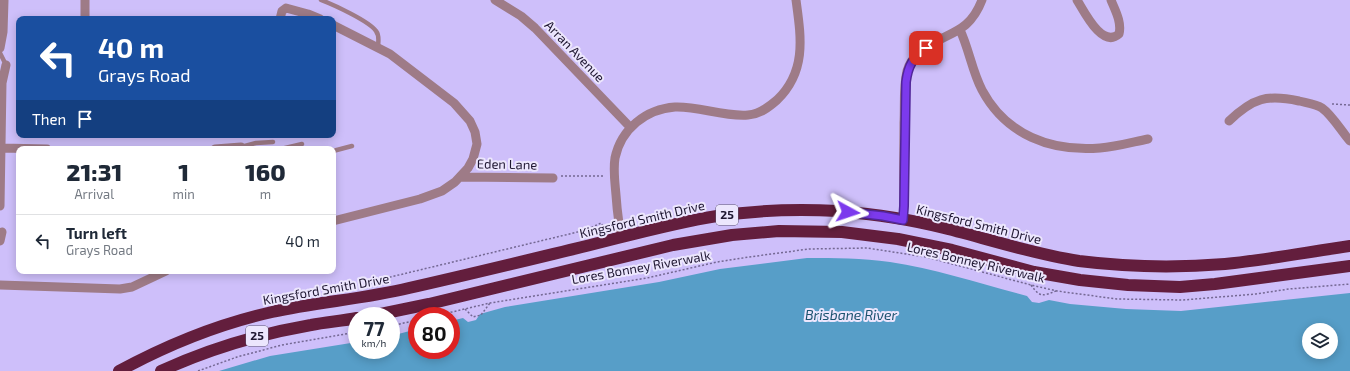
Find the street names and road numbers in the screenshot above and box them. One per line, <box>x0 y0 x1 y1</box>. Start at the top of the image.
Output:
street label: Arran Avenue <box>542 17 608 85</box>
street label: Eden Lane <box>477 155 537 173</box>
street label: Kingsford Smith Drive <box>578 197 706 241</box>
street label: Kingsford Smith Drive <box>915 201 1043 247</box>
road number: 25 <box>716 205 738 225</box>
street label: Lores Bonney Riverwalk <box>905 238 1047 286</box>
street label: Lores Bonney Riverwalk <box>570 247 712 287</box>
street label: Kingsford Smith Drive <box>262 270 390 308</box>
road number: 25 <box>246 326 268 346</box>

